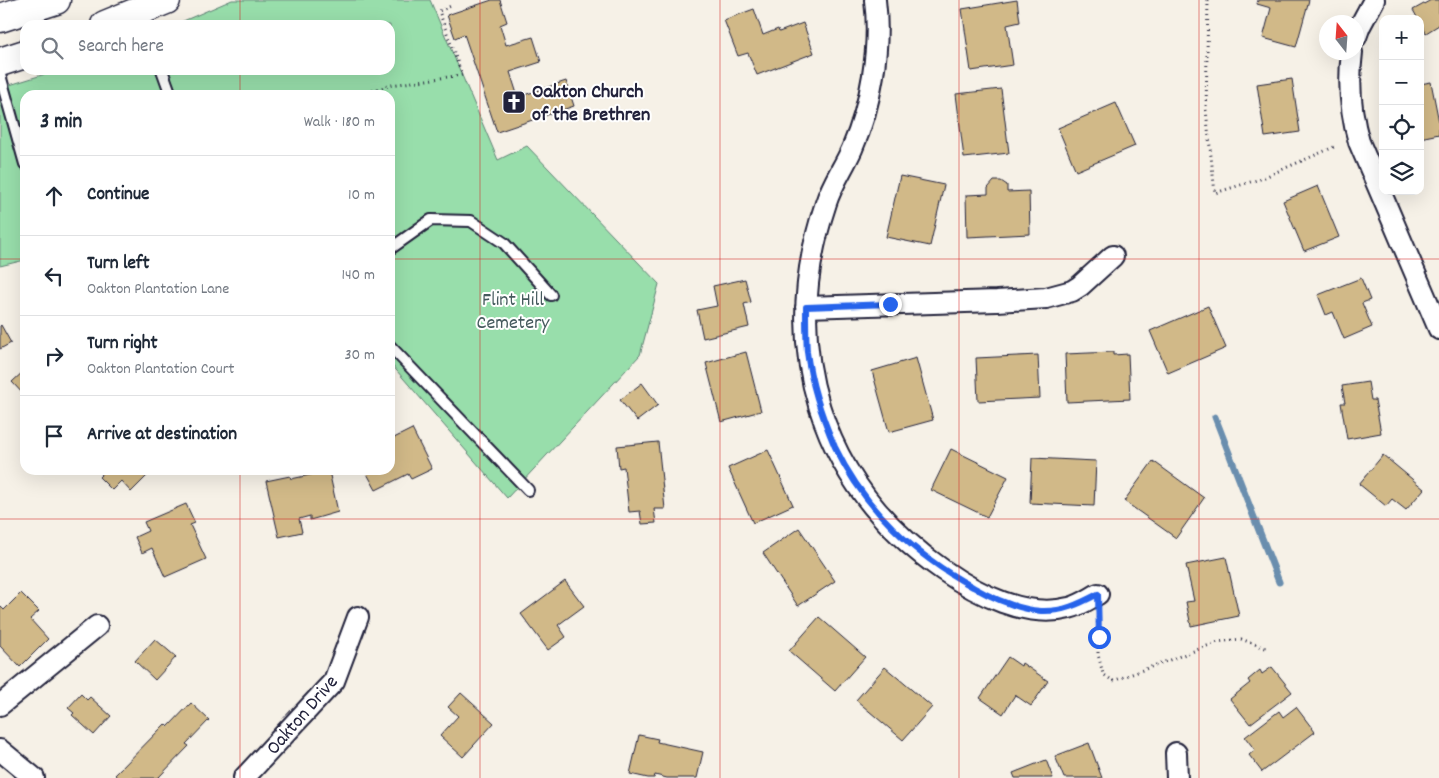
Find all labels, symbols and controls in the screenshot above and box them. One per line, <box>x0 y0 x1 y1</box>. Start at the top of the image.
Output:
north arrow <box>1319 15 1364 60</box>
map controls <box>1379 15 1424 195</box>
button: + <box>1379 15 1424 60</box>
search box <box>20 20 395 75</box>
icon: search <box>38 34 66 62</box>
text: Search here <box>78 34 164 61</box>
button: − <box>1379 60 1424 105</box>
place label: Oakton Church of the Brethren <box>532 79 650 130</box>
church icon: Oakton Church of the Brethren <box>501 89 527 115</box>
button: locate <box>1379 105 1424 150</box>
text: 3 min <box>40 108 82 138</box>
text: Walk · 180 m <box>304 111 375 134</box>
button: layers <box>1379 150 1424 195</box>
icon: ahead <box>40 182 68 210</box>
text: Continue <box>87 182 149 209</box>
text: 10 m <box>348 184 375 207</box>
text: Turn left <box>87 251 150 278</box>
icon: left <box>40 262 68 290</box>
text: 140 m <box>341 264 375 287</box>
text: Oakton Plantation Lane <box>87 278 229 301</box>
park label: Flint Hill Cemetery <box>477 287 550 338</box>
route end <box>879 293 902 316</box>
text: Turn right <box>87 331 158 358</box>
icon: right <box>40 342 68 370</box>
text: 30 m <box>345 344 375 367</box>
text: Oakton Plantation Court <box>87 358 234 381</box>
icon: arrive <box>40 422 68 450</box>
text: Arrive at destination <box>87 422 237 449</box>
route start <box>1088 626 1111 649</box>
street label: Oakton Drive <box>261 670 346 762</box>

